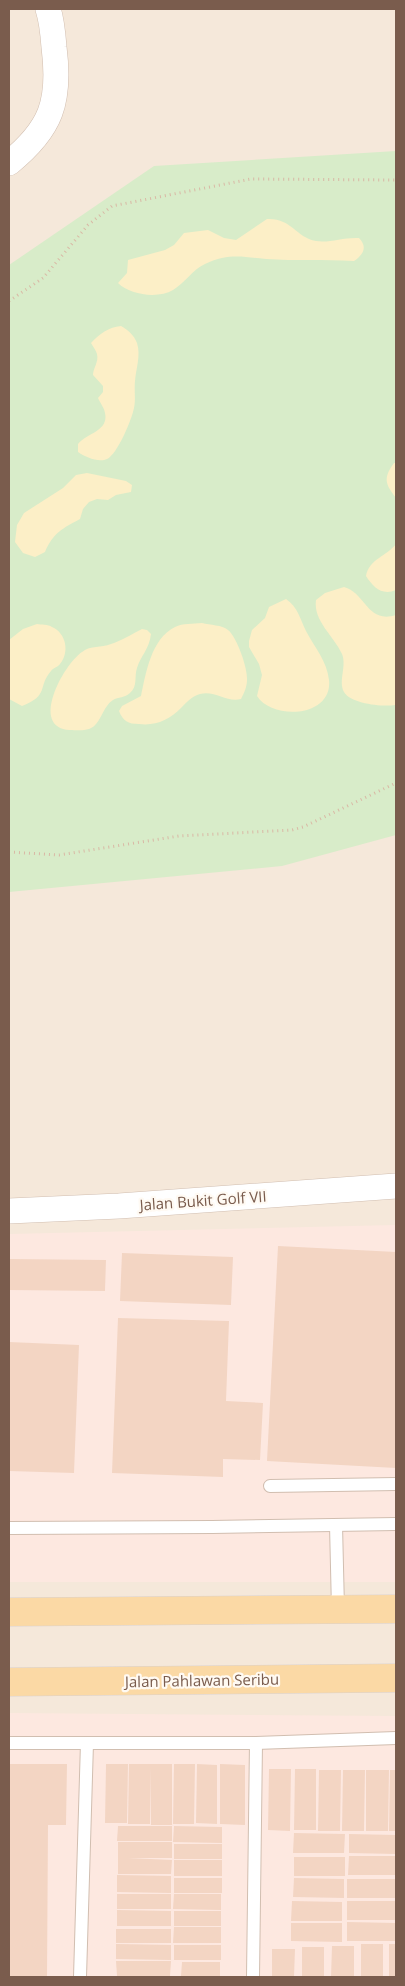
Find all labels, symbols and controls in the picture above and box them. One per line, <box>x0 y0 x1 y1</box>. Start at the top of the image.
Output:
street label: Jalan Bukit Golf VII <box>137 1186 267 1215</box>
street label: Jalan Pahlawan Seribu <box>123 1669 279 1691</box>

